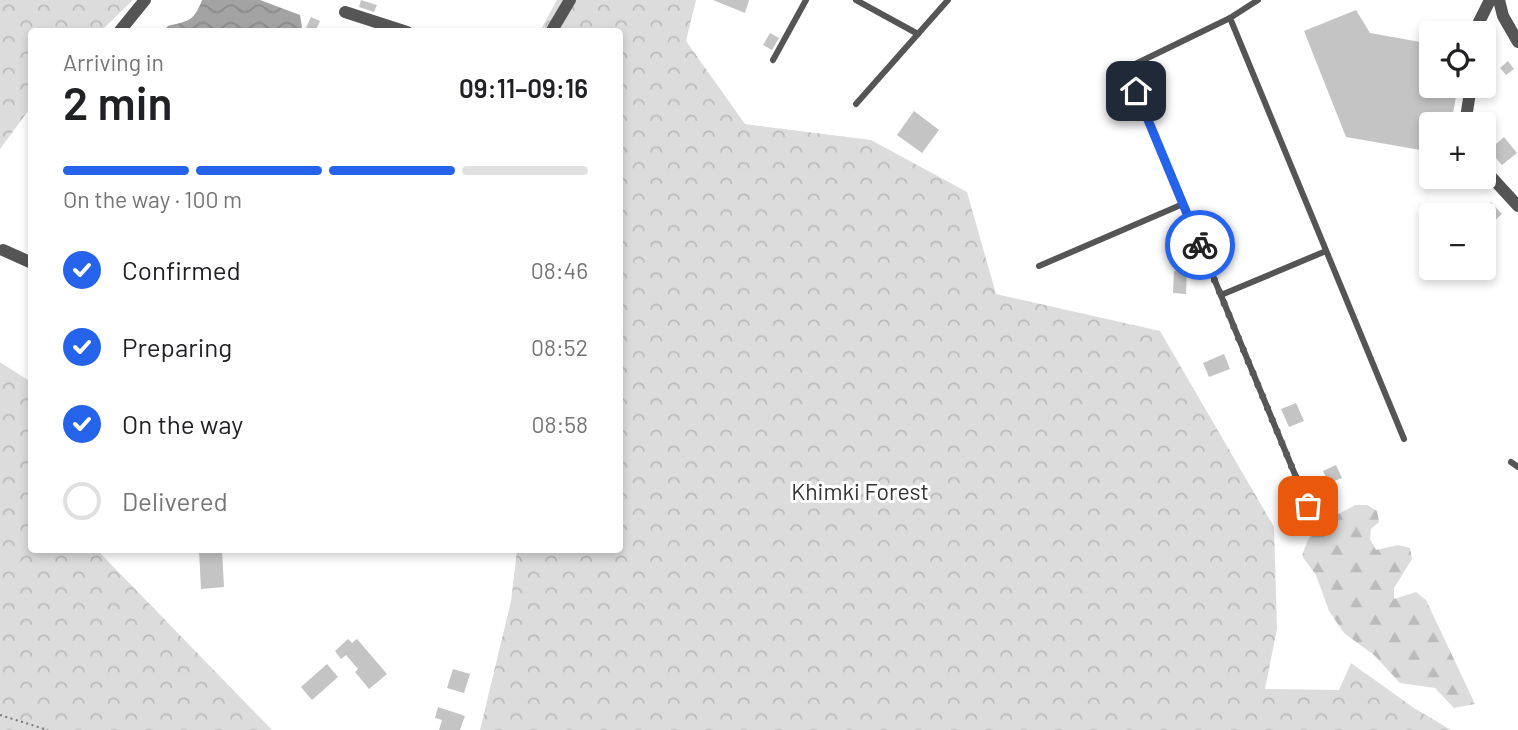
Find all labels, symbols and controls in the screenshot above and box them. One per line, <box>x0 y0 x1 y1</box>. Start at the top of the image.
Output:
map controls <box>1419 21 1496 280</box>
button: locate <box>1419 21 1496 98</box>
text: Arriving in <box>63 48 164 76</box>
pin <box>1106 61 1166 121</box>
text: 09:11–09:16 <box>459 72 588 103</box>
icon: home <box>1117 72 1155 110</box>
text: 2 min <box>63 74 172 129</box>
button: + <box>1419 112 1496 189</box>
text: On the way · 100 m <box>63 185 242 213</box>
button: − <box>1419 203 1496 280</box>
courier <box>1165 210 1235 280</box>
icon: bike <box>1181 226 1219 264</box>
icon: check <box>63 251 101 289</box>
text: Confirmed <box>122 254 241 285</box>
text: 08:46 <box>531 256 588 284</box>
icon: check <box>63 328 101 366</box>
text: Preparing <box>122 331 232 362</box>
text: 08:52 <box>531 333 588 361</box>
icon: check <box>63 405 101 443</box>
text: On the way <box>122 408 243 439</box>
text: 08:58 <box>531 410 588 438</box>
pin <box>1278 476 1338 536</box>
park label: Khimki Forest <box>791 477 929 505</box>
text: Delivered <box>122 485 228 516</box>
icon: bag <box>1289 487 1327 525</box>

